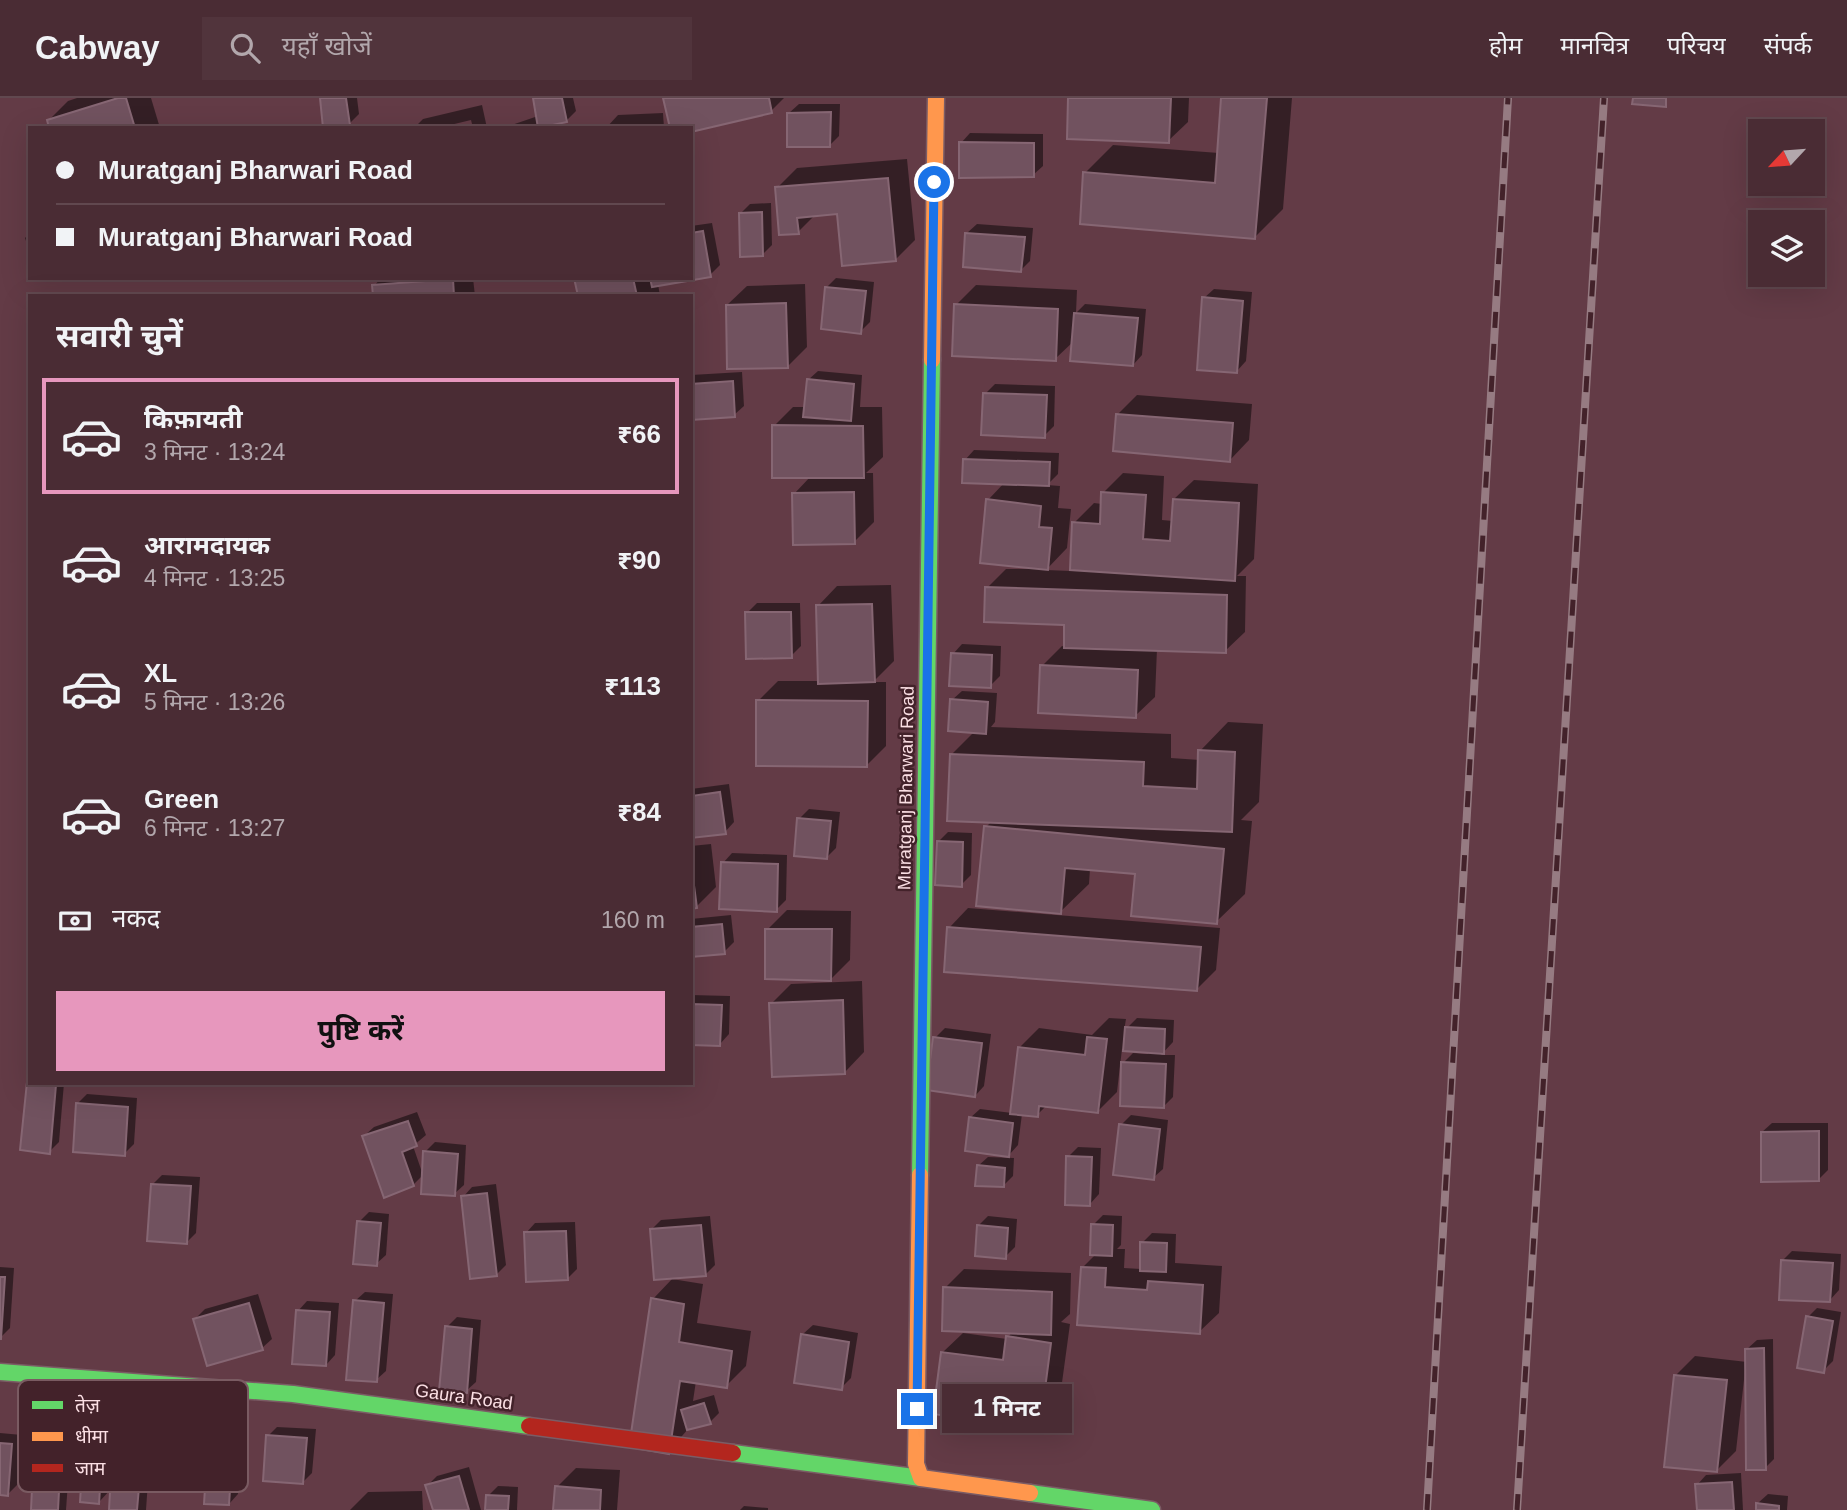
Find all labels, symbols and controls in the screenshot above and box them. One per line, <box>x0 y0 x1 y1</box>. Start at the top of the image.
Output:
search box <box>202 17 692 80</box>
text: Cabway <box>35 29 160 66</box>
icon: search <box>226 29 264 67</box>
text: यहाँ खोजें <box>282 31 372 61</box>
text: होम <box>1489 32 1522 59</box>
text: मानचित्र <box>1560 32 1629 59</box>
text: परिचय <box>1667 32 1726 59</box>
text: संपर्क <box>1764 32 1812 59</box>
north arrow <box>1748 119 1825 196</box>
map controls <box>1748 119 1825 287</box>
text: Muratganj Bharwari Road <box>98 155 413 185</box>
route start <box>918 166 950 198</box>
button: layers <box>1748 210 1825 287</box>
text: Muratganj Bharwari Road <box>98 222 413 252</box>
text: सवारी चुनें <box>56 318 183 354</box>
text: किफ़ायती <box>144 404 243 434</box>
icon: car <box>60 405 123 468</box>
text: ₹66 <box>617 419 661 449</box>
text: 3 मिनट · 13:24 <box>144 439 285 465</box>
text: आरामदायक <box>144 530 270 560</box>
icon: car <box>60 531 123 594</box>
text: ₹90 <box>617 545 661 575</box>
text: 4 मिनट · 13:25 <box>144 565 285 591</box>
icon: car <box>60 657 123 720</box>
text: XL <box>144 658 177 688</box>
text: ₹113 <box>604 671 661 701</box>
street label: Muratganj Bharwari Road <box>894 686 918 890</box>
text: 5 मिनट · 13:26 <box>144 689 285 715</box>
icon: car <box>60 783 123 846</box>
text: Green <box>144 784 219 814</box>
text: ₹84 <box>617 797 661 827</box>
text: 6 मिनट · 13:27 <box>144 815 285 841</box>
icon: cash <box>56 902 94 940</box>
text: नकद <box>112 903 160 933</box>
text: 160 m <box>601 907 665 933</box>
button: पुष्टि करें <box>56 991 665 1071</box>
legend <box>18 1380 248 1492</box>
street label: Gaura Road <box>414 1380 514 1414</box>
callout: 1 मिनट <box>942 1384 1071 1434</box>
route end <box>901 1393 933 1425</box>
text: तेज़ <box>75 1394 101 1416</box>
text: 1 मिनट <box>973 1395 1041 1421</box>
text: धीमा <box>75 1426 109 1447</box>
text: जाम <box>75 1458 106 1479</box>

